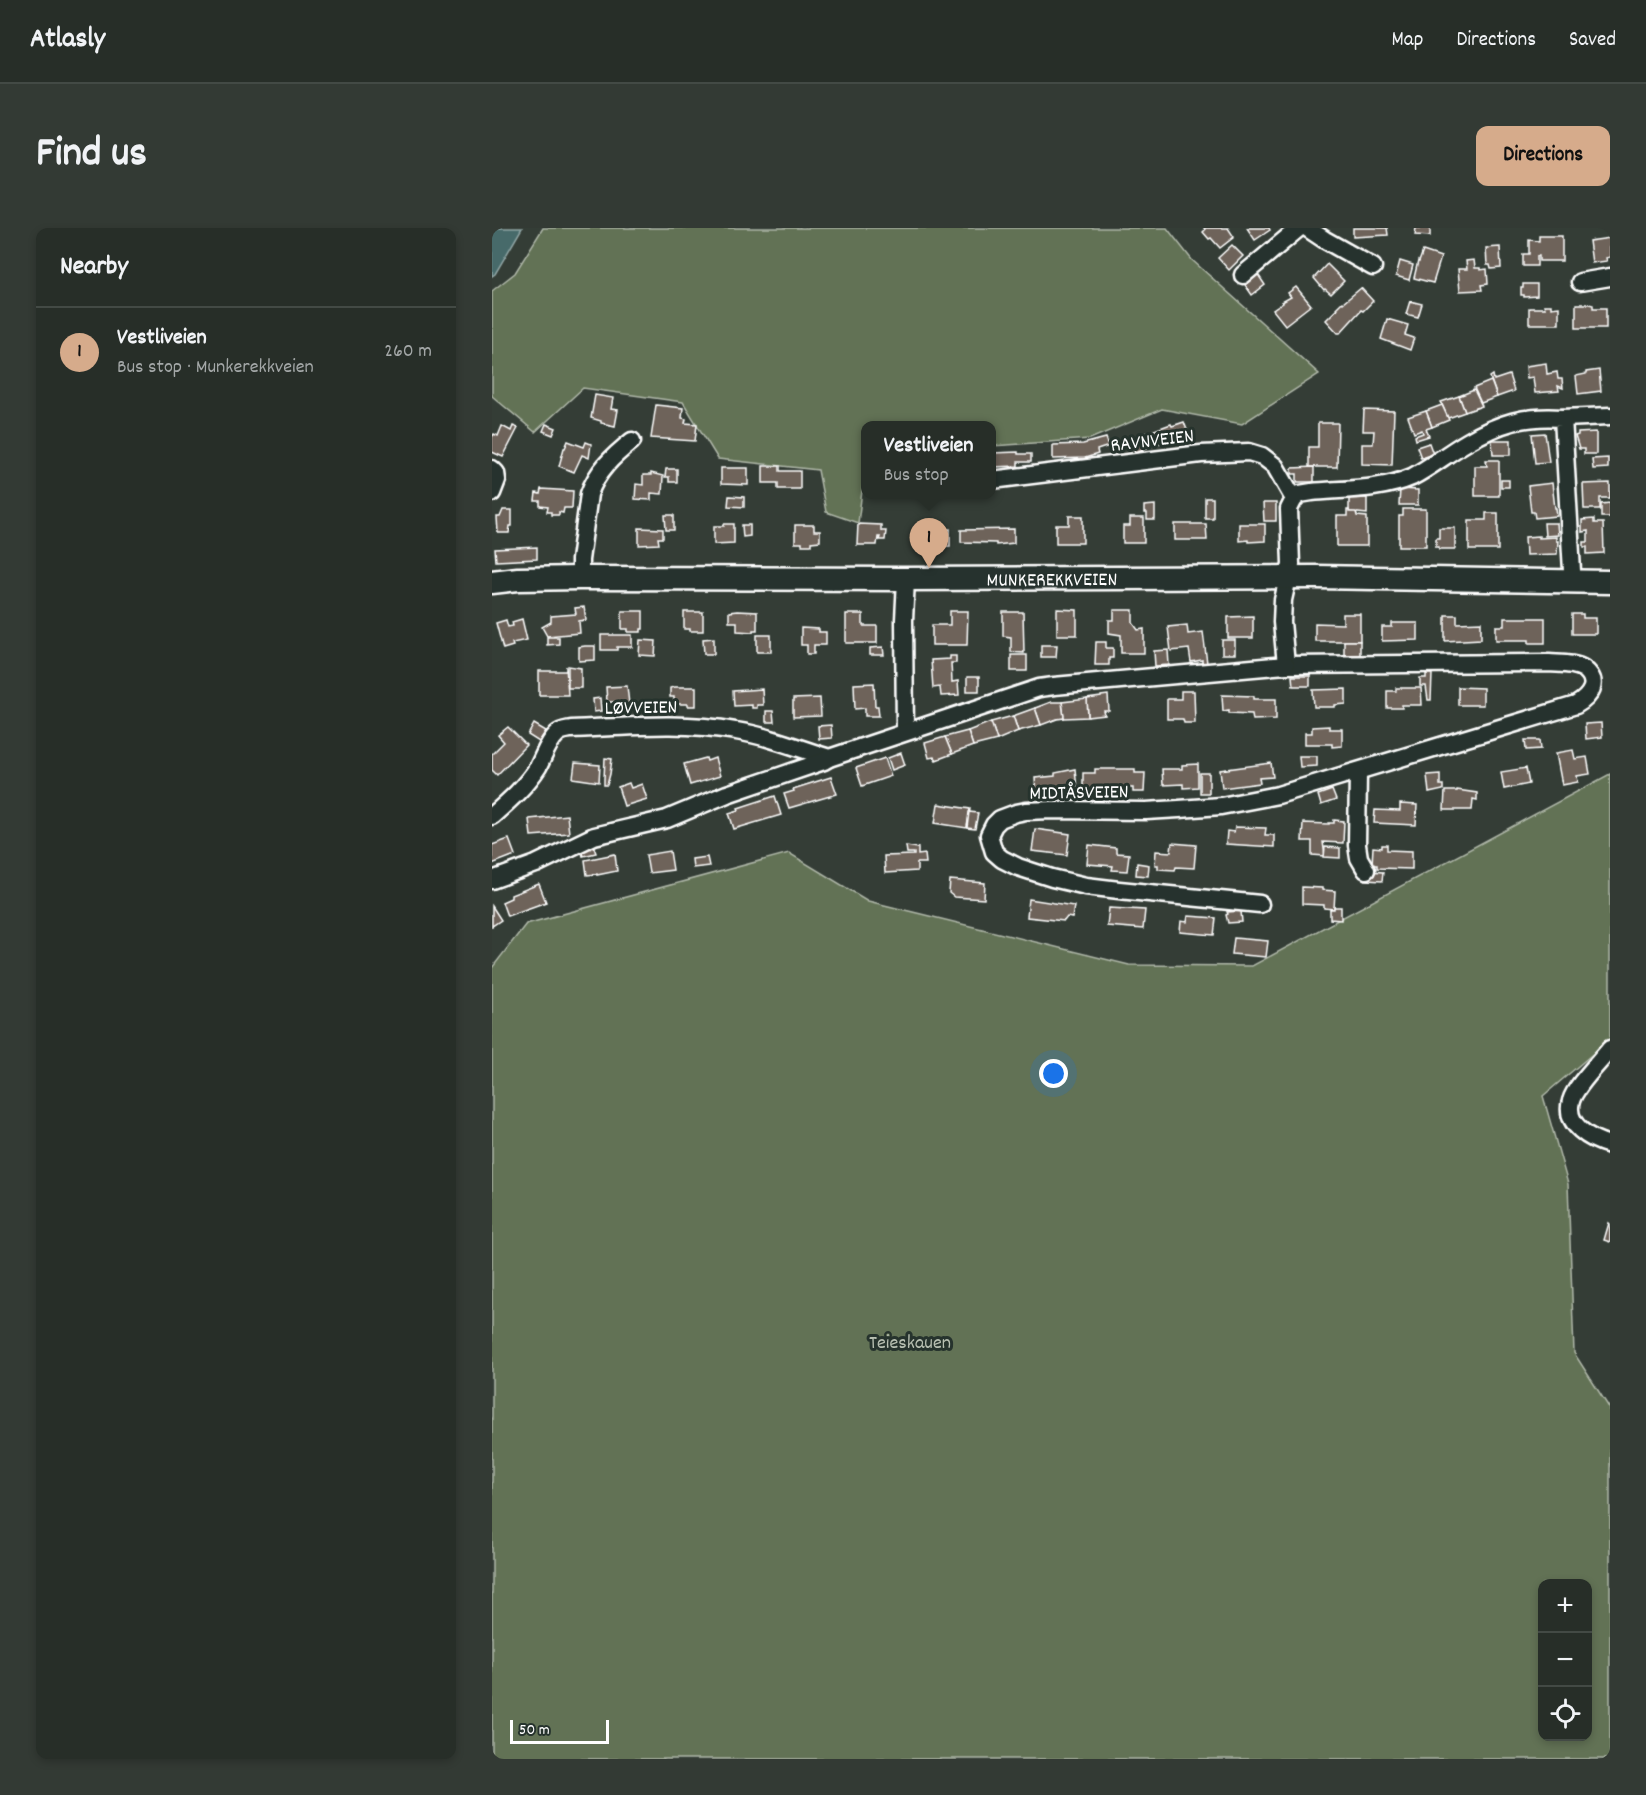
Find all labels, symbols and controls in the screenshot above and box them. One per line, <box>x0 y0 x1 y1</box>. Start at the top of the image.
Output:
text: Atlasly <box>30 21 105 61</box>
text: Map <box>1392 26 1423 56</box>
text: Directions <box>1456 26 1536 56</box>
text: Saved <box>1569 26 1616 56</box>
text: Find us <box>36 126 147 186</box>
button: Directions <box>1476 126 1610 186</box>
text: Nearby <box>60 249 128 286</box>
text: Vestliveien <box>117 323 207 354</box>
text: 1 <box>77 338 82 366</box>
text: 260 m <box>384 338 432 366</box>
text: Bus stop · Munkerekkveien <box>117 354 314 382</box>
popup <box>861 421 996 499</box>
street label: RAVNVEIEN <box>1109 423 1196 461</box>
text: Vestliveien <box>884 431 973 462</box>
text: Bus stop <box>884 462 949 490</box>
pin: 1 <box>910 518 948 568</box>
street label: MUNKEREKKVEIEN <box>986 567 1117 596</box>
street label: LØVVEIEN <box>605 694 678 724</box>
street label: MIDTÅSVEIEN <box>1029 779 1129 809</box>
your location <box>1039 1059 1068 1088</box>
park label: Teieskauen <box>869 1330 951 1358</box>
map controls <box>1538 1579 1592 1741</box>
button: + <box>1538 1579 1592 1633</box>
button: − <box>1538 1633 1592 1687</box>
button: locate <box>1538 1687 1592 1741</box>
scale bar <box>510 1717 609 1744</box>
text: 50 m <box>519 1719 550 1742</box>

